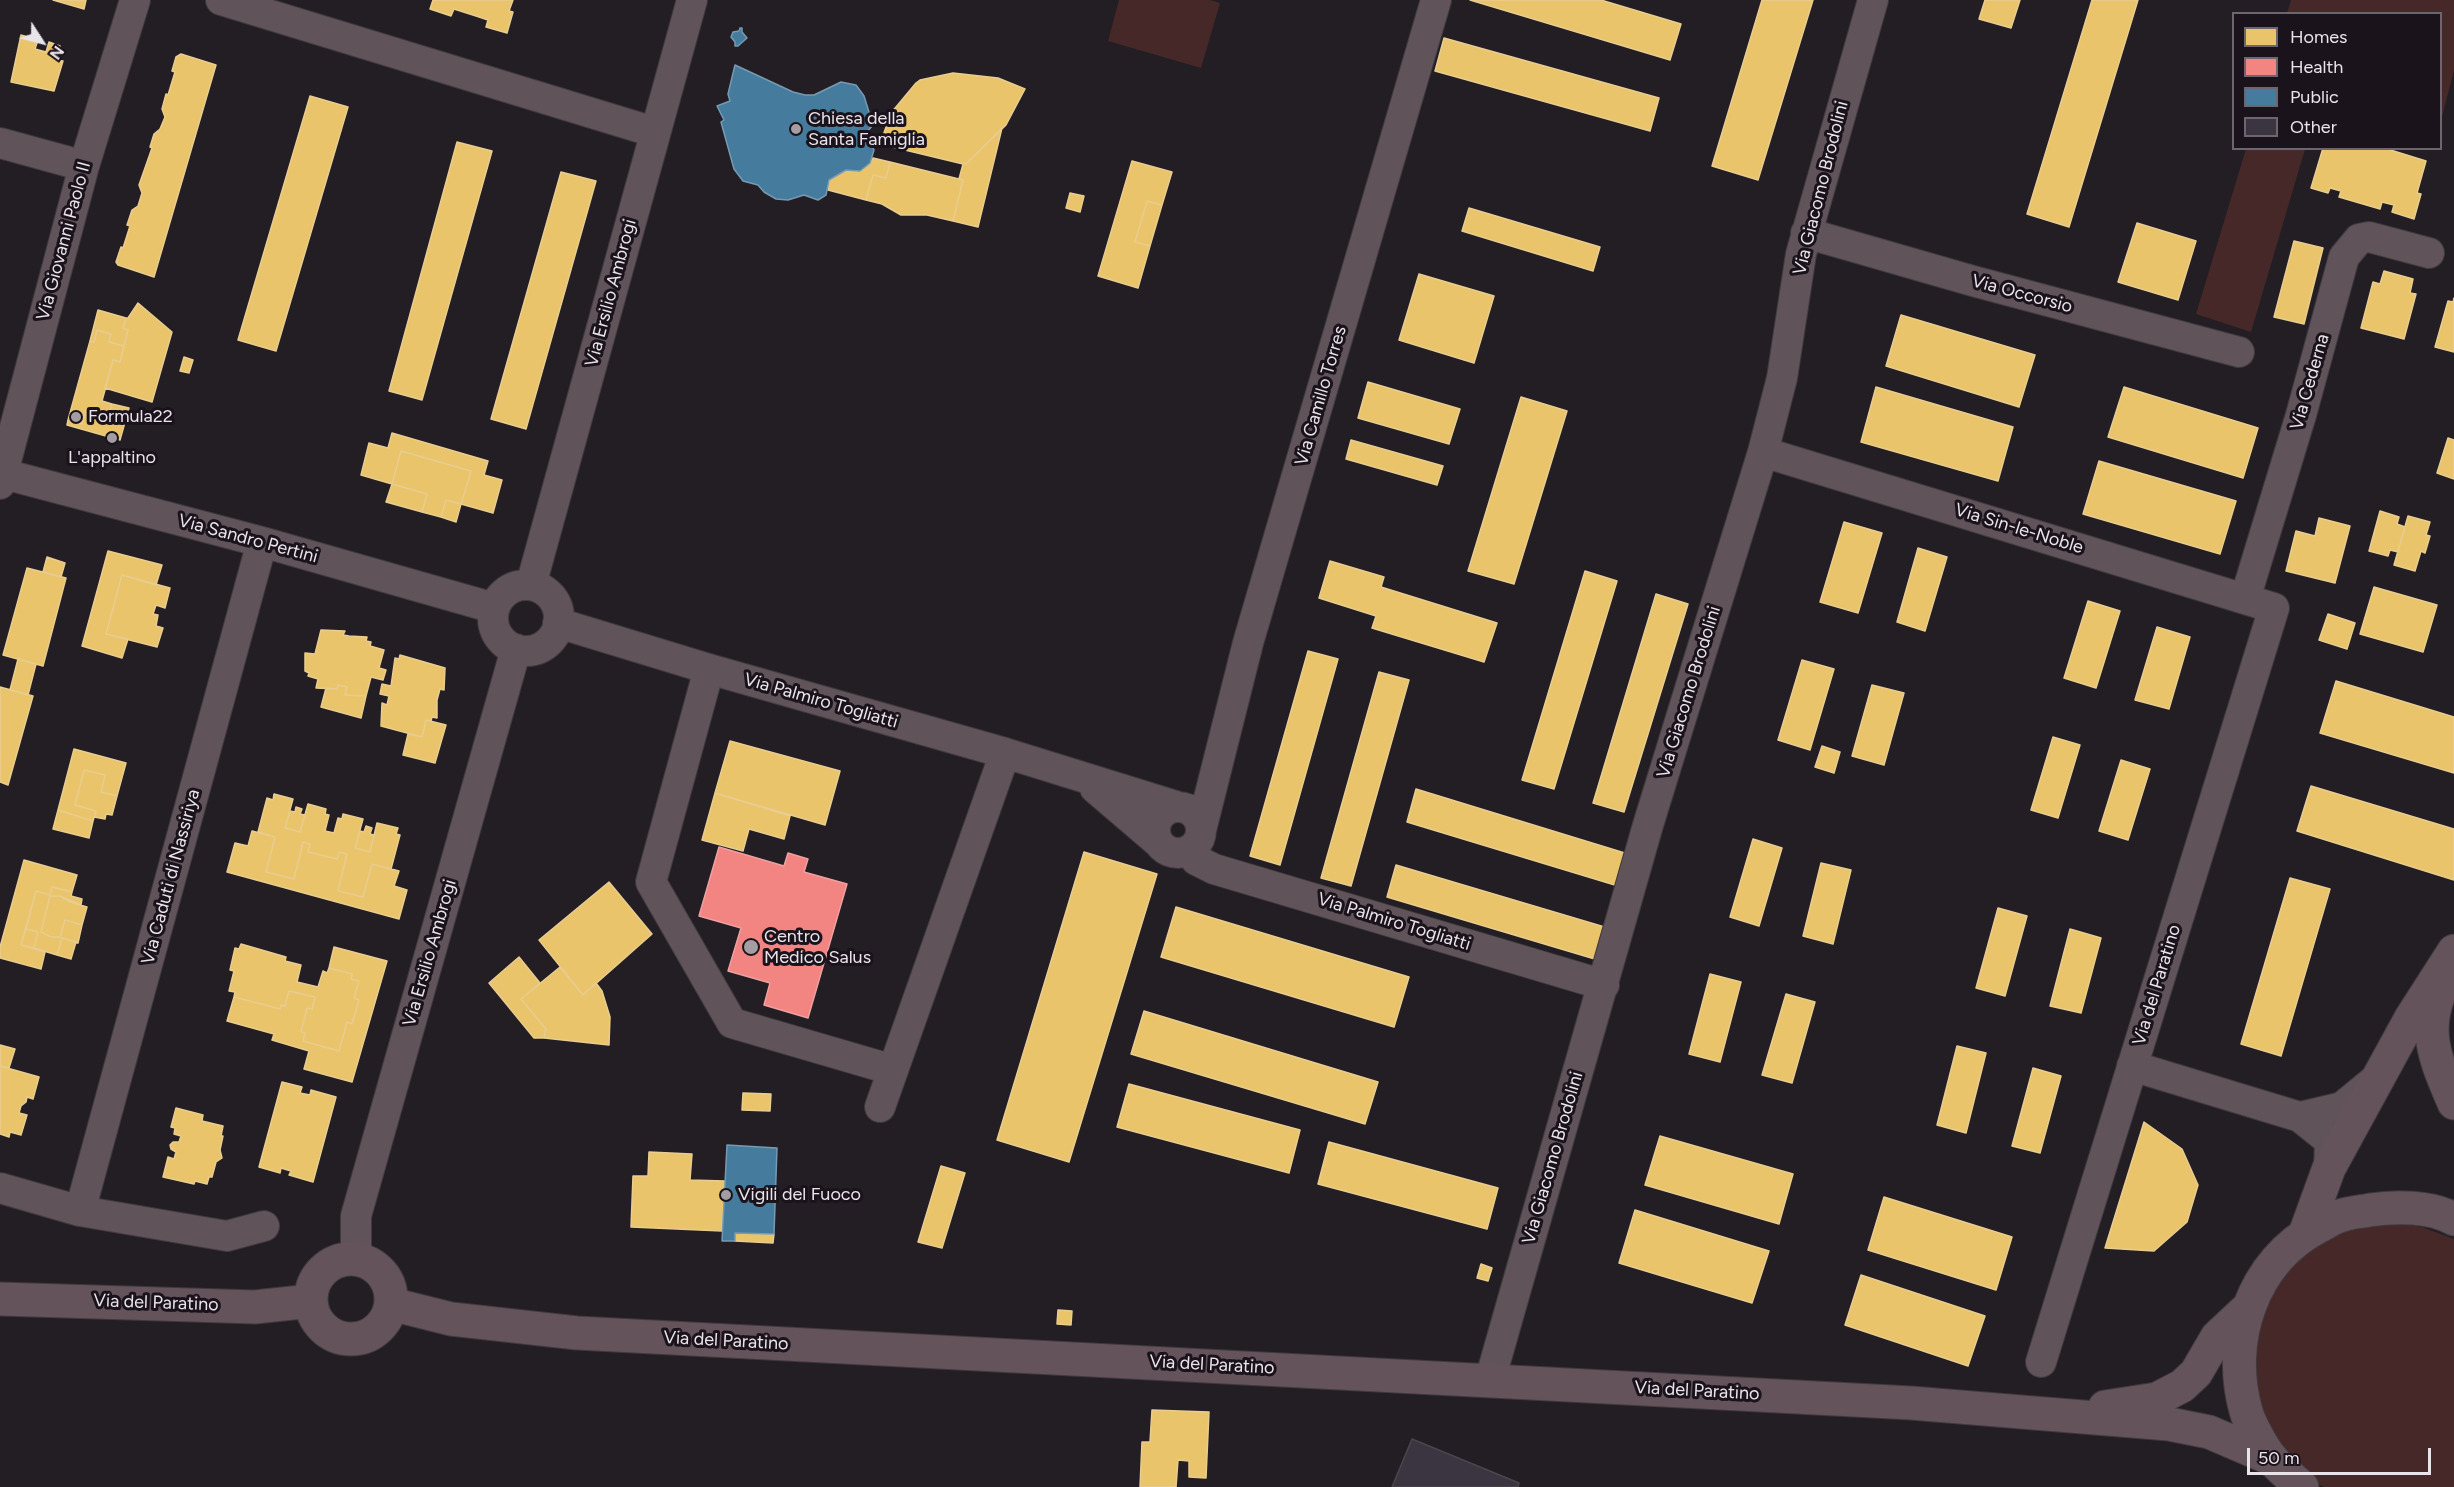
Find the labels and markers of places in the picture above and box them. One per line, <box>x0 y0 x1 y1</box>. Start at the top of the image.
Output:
place label: Chiesa della Santa Famiglia <box>808 108 925 150</box>
marker: Chiesa della Santa Famiglia <box>789 122 803 136</box>
place label: Formula22 <box>88 406 173 428</box>
marker: Formula22 <box>69 410 83 424</box>
marker: L'appaltino <box>105 431 119 445</box>
place label: L'appaltino <box>68 447 156 469</box>
place label: Centro Medico Salus <box>764 926 871 968</box>
marker: Centro Medico Salus <box>742 938 760 956</box>
place label: Vigili del Fuoco <box>738 1184 861 1206</box>
marker: Vigili del Fuoco <box>719 1188 733 1202</box>

